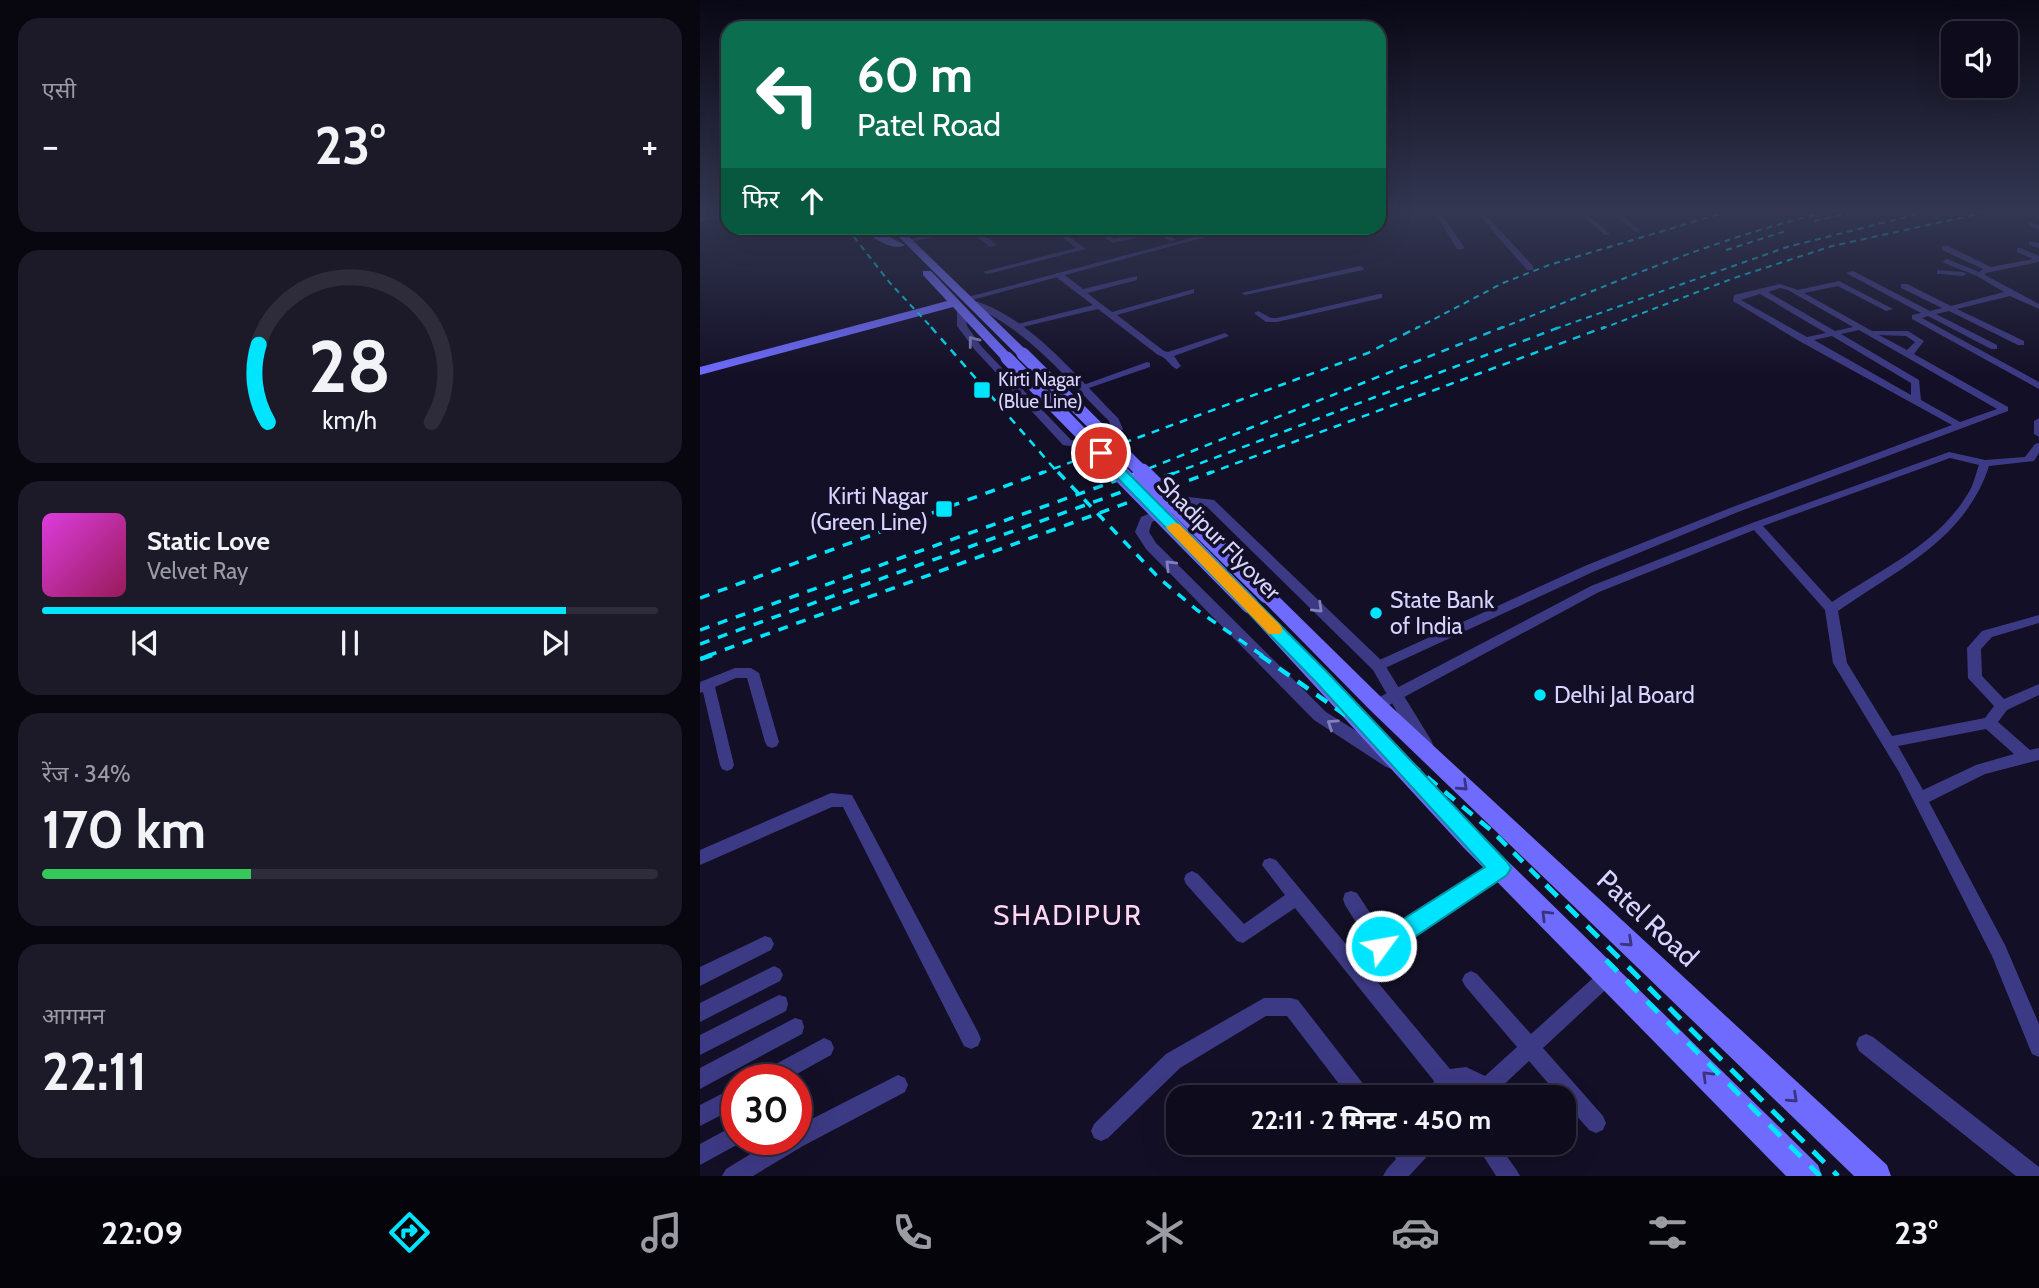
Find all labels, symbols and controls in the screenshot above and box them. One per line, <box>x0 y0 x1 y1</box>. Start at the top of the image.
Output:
map controls <box>1941 21 2018 98</box>
button: sound <box>1941 21 2018 98</box>
text: 60 m <box>857 45 973 104</box>
icon: left <box>742 49 833 140</box>
text: एसी <box>42 76 76 104</box>
text: Patel Road <box>857 105 1001 144</box>
text: 23° <box>315 114 385 177</box>
text: − <box>42 122 59 169</box>
text: + <box>641 122 658 169</box>
icon: ahead <box>793 182 831 220</box>
text: फिर <box>742 183 779 215</box>
text: 28 <box>309 323 391 411</box>
one-way arrow <box>969 336 981 349</box>
place label: Kirti Nagar (Blue Line) <box>998 368 1083 413</box>
marker: Kirti Nagar (Blue Line) <box>972 380 992 400</box>
text: km/h <box>323 405 377 435</box>
pin <box>1071 423 1131 483</box>
icon: arrive <box>1082 434 1120 472</box>
street label: Shadipur Flyover <box>1151 470 1287 606</box>
place label: Kirti Nagar (Green Line) <box>810 482 929 536</box>
marker: Kirti Nagar (Green Line) <box>934 499 954 519</box>
text: Static Love <box>147 525 270 557</box>
text: Velvet Ray <box>147 557 248 585</box>
one-way arrow <box>1166 560 1179 573</box>
place label: State Bank of India <box>1390 586 1495 640</box>
one-way arrow <box>1310 599 1323 612</box>
marker: State Bank of India <box>1368 605 1384 621</box>
icon: previous <box>126 624 164 662</box>
icon: pause <box>331 624 369 662</box>
icon: next <box>536 624 574 662</box>
place label: Delhi Jal Board <box>1554 681 1695 709</box>
marker: Delhi Jal Board <box>1532 687 1548 703</box>
one-way arrow <box>1327 720 1340 733</box>
text: रेंज · 34% <box>42 760 131 788</box>
one-way arrow <box>1455 777 1468 790</box>
text: 170 km <box>42 798 206 861</box>
street label: Patel Road <box>1590 863 1706 973</box>
district label: SHADIPUR <box>993 898 1143 932</box>
position arrow <box>1344 909 1418 983</box>
one-way arrow <box>1541 910 1554 923</box>
one-way arrow <box>1620 933 1633 946</box>
text: आगमन <box>42 1002 105 1030</box>
text: 22:11 <box>42 1040 147 1103</box>
speed limit sign: 30 <box>721 1064 812 1155</box>
one-way arrow <box>1702 1071 1715 1084</box>
one-way arrow <box>1785 1090 1798 1103</box>
text: 22:11 · 2 मिनट · 450 m <box>1251 1104 1491 1136</box>
icon: directions <box>385 1208 434 1257</box>
icon: music <box>637 1208 686 1257</box>
icon: phone <box>888 1208 937 1257</box>
icon: climate <box>1140 1208 1189 1257</box>
icon: car <box>1391 1208 1440 1257</box>
icon: filters <box>1643 1208 1692 1257</box>
text: 22:09 <box>101 1213 183 1252</box>
text: 23° <box>1894 1213 1938 1252</box>

